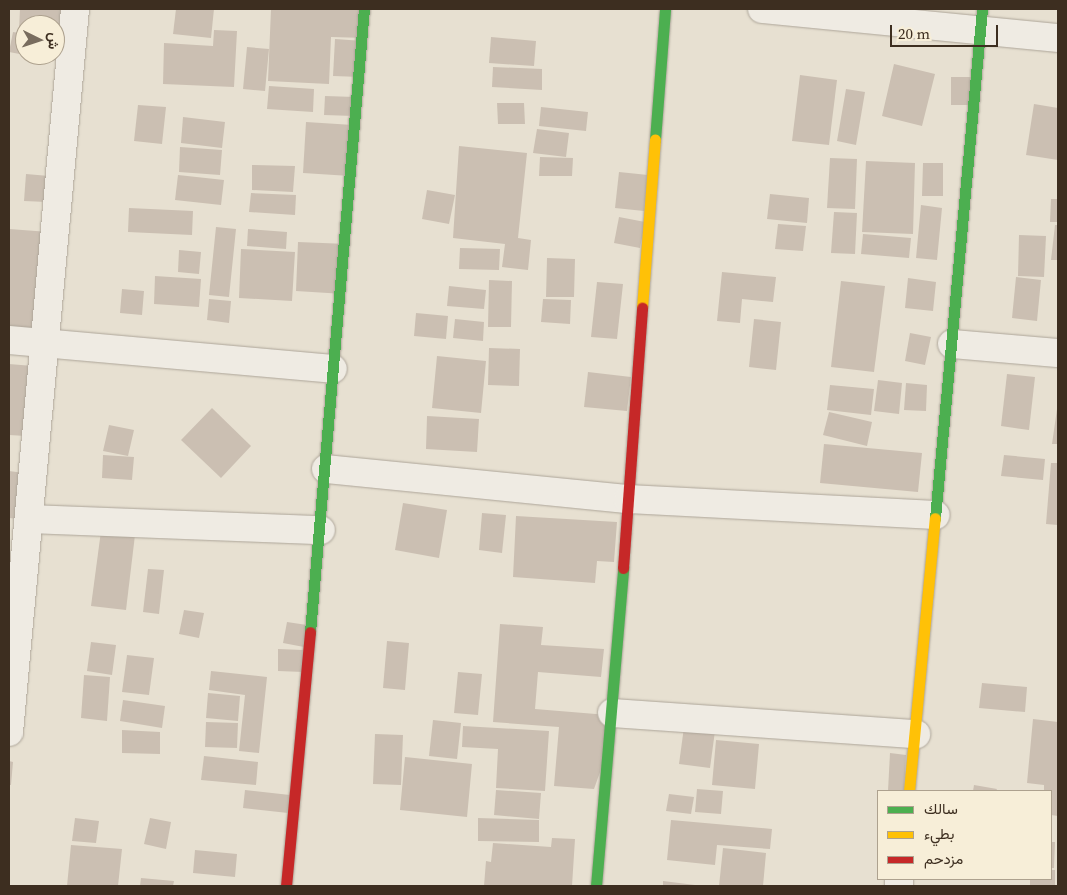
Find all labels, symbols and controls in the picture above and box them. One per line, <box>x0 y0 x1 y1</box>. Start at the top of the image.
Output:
north arrow <box>15 15 65 65</box>
scale bar <box>892 15 1000 47</box>
text: 20 m <box>898 23 930 44</box>
text: ش <box>43 32 65 50</box>
legend <box>877 790 1052 880</box>
text: سالك <box>924 798 958 819</box>
text: بطيء <box>924 823 954 844</box>
text: مزدحم <box>924 848 963 869</box>

